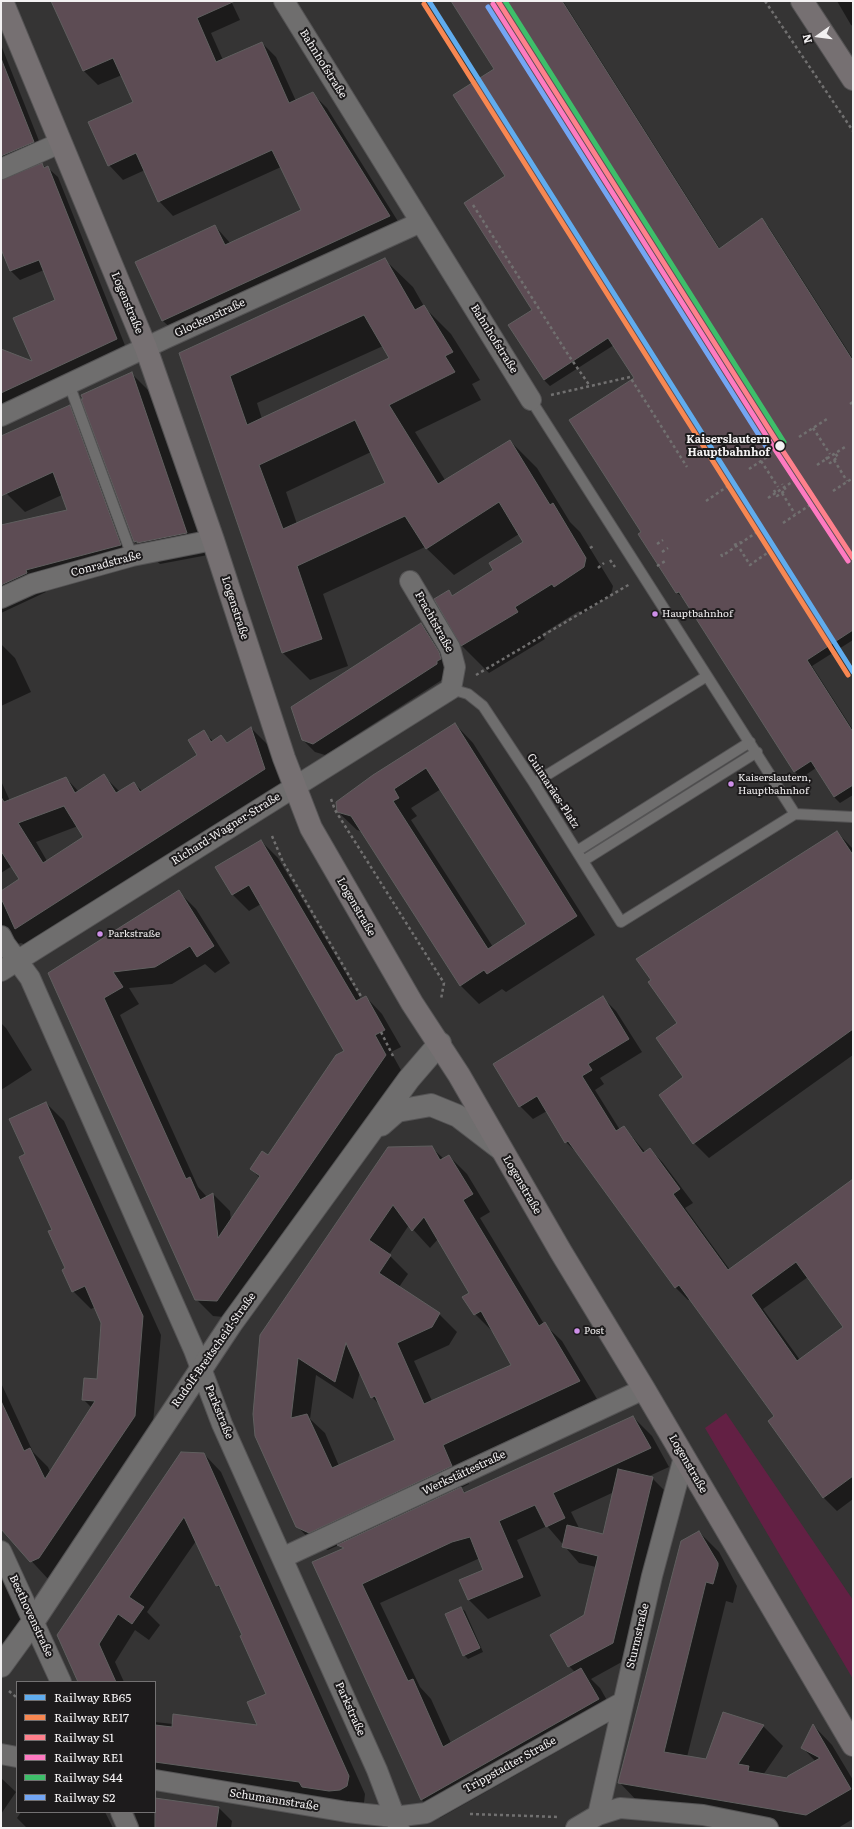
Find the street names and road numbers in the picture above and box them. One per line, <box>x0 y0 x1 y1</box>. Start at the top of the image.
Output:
street label: Bahnhofstraße <box>297 27 349 101</box>
street label: Logenstraße <box>108 270 146 336</box>
street label: Glockenstraße <box>173 296 247 340</box>
street label: Bahnhofstraße <box>468 302 520 376</box>
street label: Conradstraße <box>69 548 143 580</box>
street label: Logenstraße <box>219 575 251 641</box>
street label: Frachtstraße <box>412 589 456 655</box>
street label: Guimarães-Platz <box>524 751 582 831</box>
street label: Richard-Wagner-Straße <box>169 790 283 868</box>
street label: Logenstraße <box>334 875 378 939</box>
street label: Logenstraße <box>500 1153 544 1217</box>
street label: Rudolf-Breitscheid-Straße <box>169 1290 259 1410</box>
street label: Parkstraße <box>202 1383 236 1441</box>
street label: Logenstraße <box>666 1432 710 1496</box>
street label: Werkstättestraße <box>420 1448 508 1498</box>
street label: Beethovenstraße <box>6 1573 56 1659</box>
street label: Sturmstraße <box>624 1602 652 1670</box>
street label: Parkstraße <box>332 1680 368 1738</box>
street label: Trippstadter Straße <box>461 1734 559 1796</box>
street label: Schumannstraße <box>228 1786 320 1814</box>

